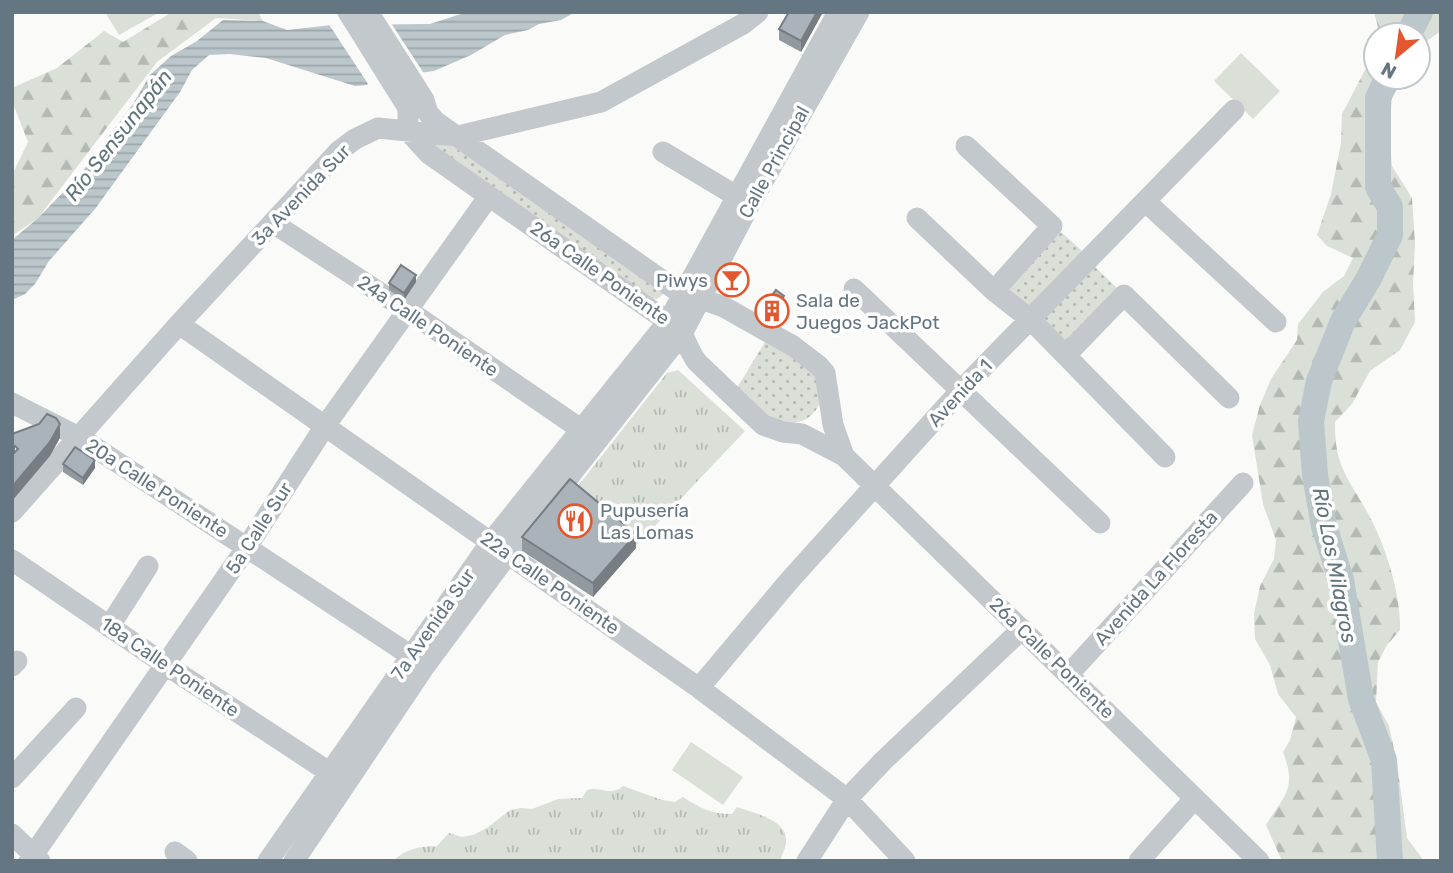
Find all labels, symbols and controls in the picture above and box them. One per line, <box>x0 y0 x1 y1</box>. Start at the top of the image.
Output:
north arrow <box>1362 21 1432 91</box>
text: N <box>1377 57 1401 84</box>
water label: Río Sensunapán <box>59 64 177 206</box>
street label: Calle Principal <box>734 102 814 222</box>
street label: 3a Avenida Sur <box>247 139 356 250</box>
street label: 26a Calle Poniente <box>526 216 674 330</box>
bar icon: Piwys <box>713 261 751 299</box>
place label: Piwys <box>656 269 708 292</box>
street label: 24a Calle Poniente <box>353 270 503 382</box>
place label: Sala de Juegos JackPot <box>796 289 940 334</box>
building icon: Sala de Juegos JackPot <box>753 292 791 330</box>
street label: Avenida 1 <box>923 355 997 431</box>
street label: 20a Calle Poniente <box>81 433 233 543</box>
street label: 5a Calle Sur <box>221 477 298 578</box>
water label: Río Los Milagros <box>1308 485 1362 645</box>
place label: Pupusería Las Lomas <box>600 499 694 544</box>
restaurant icon: Pupusería Las Lomas <box>556 502 594 540</box>
street label: Avenida La Floresta <box>1089 506 1223 650</box>
street label: 22a Calle Poniente <box>476 526 624 640</box>
street label: 7a Avenida Sur <box>386 563 480 684</box>
street label: 26a Calle Poniente <box>985 593 1119 723</box>
street label: 18a Calle Poniente <box>96 612 244 722</box>

